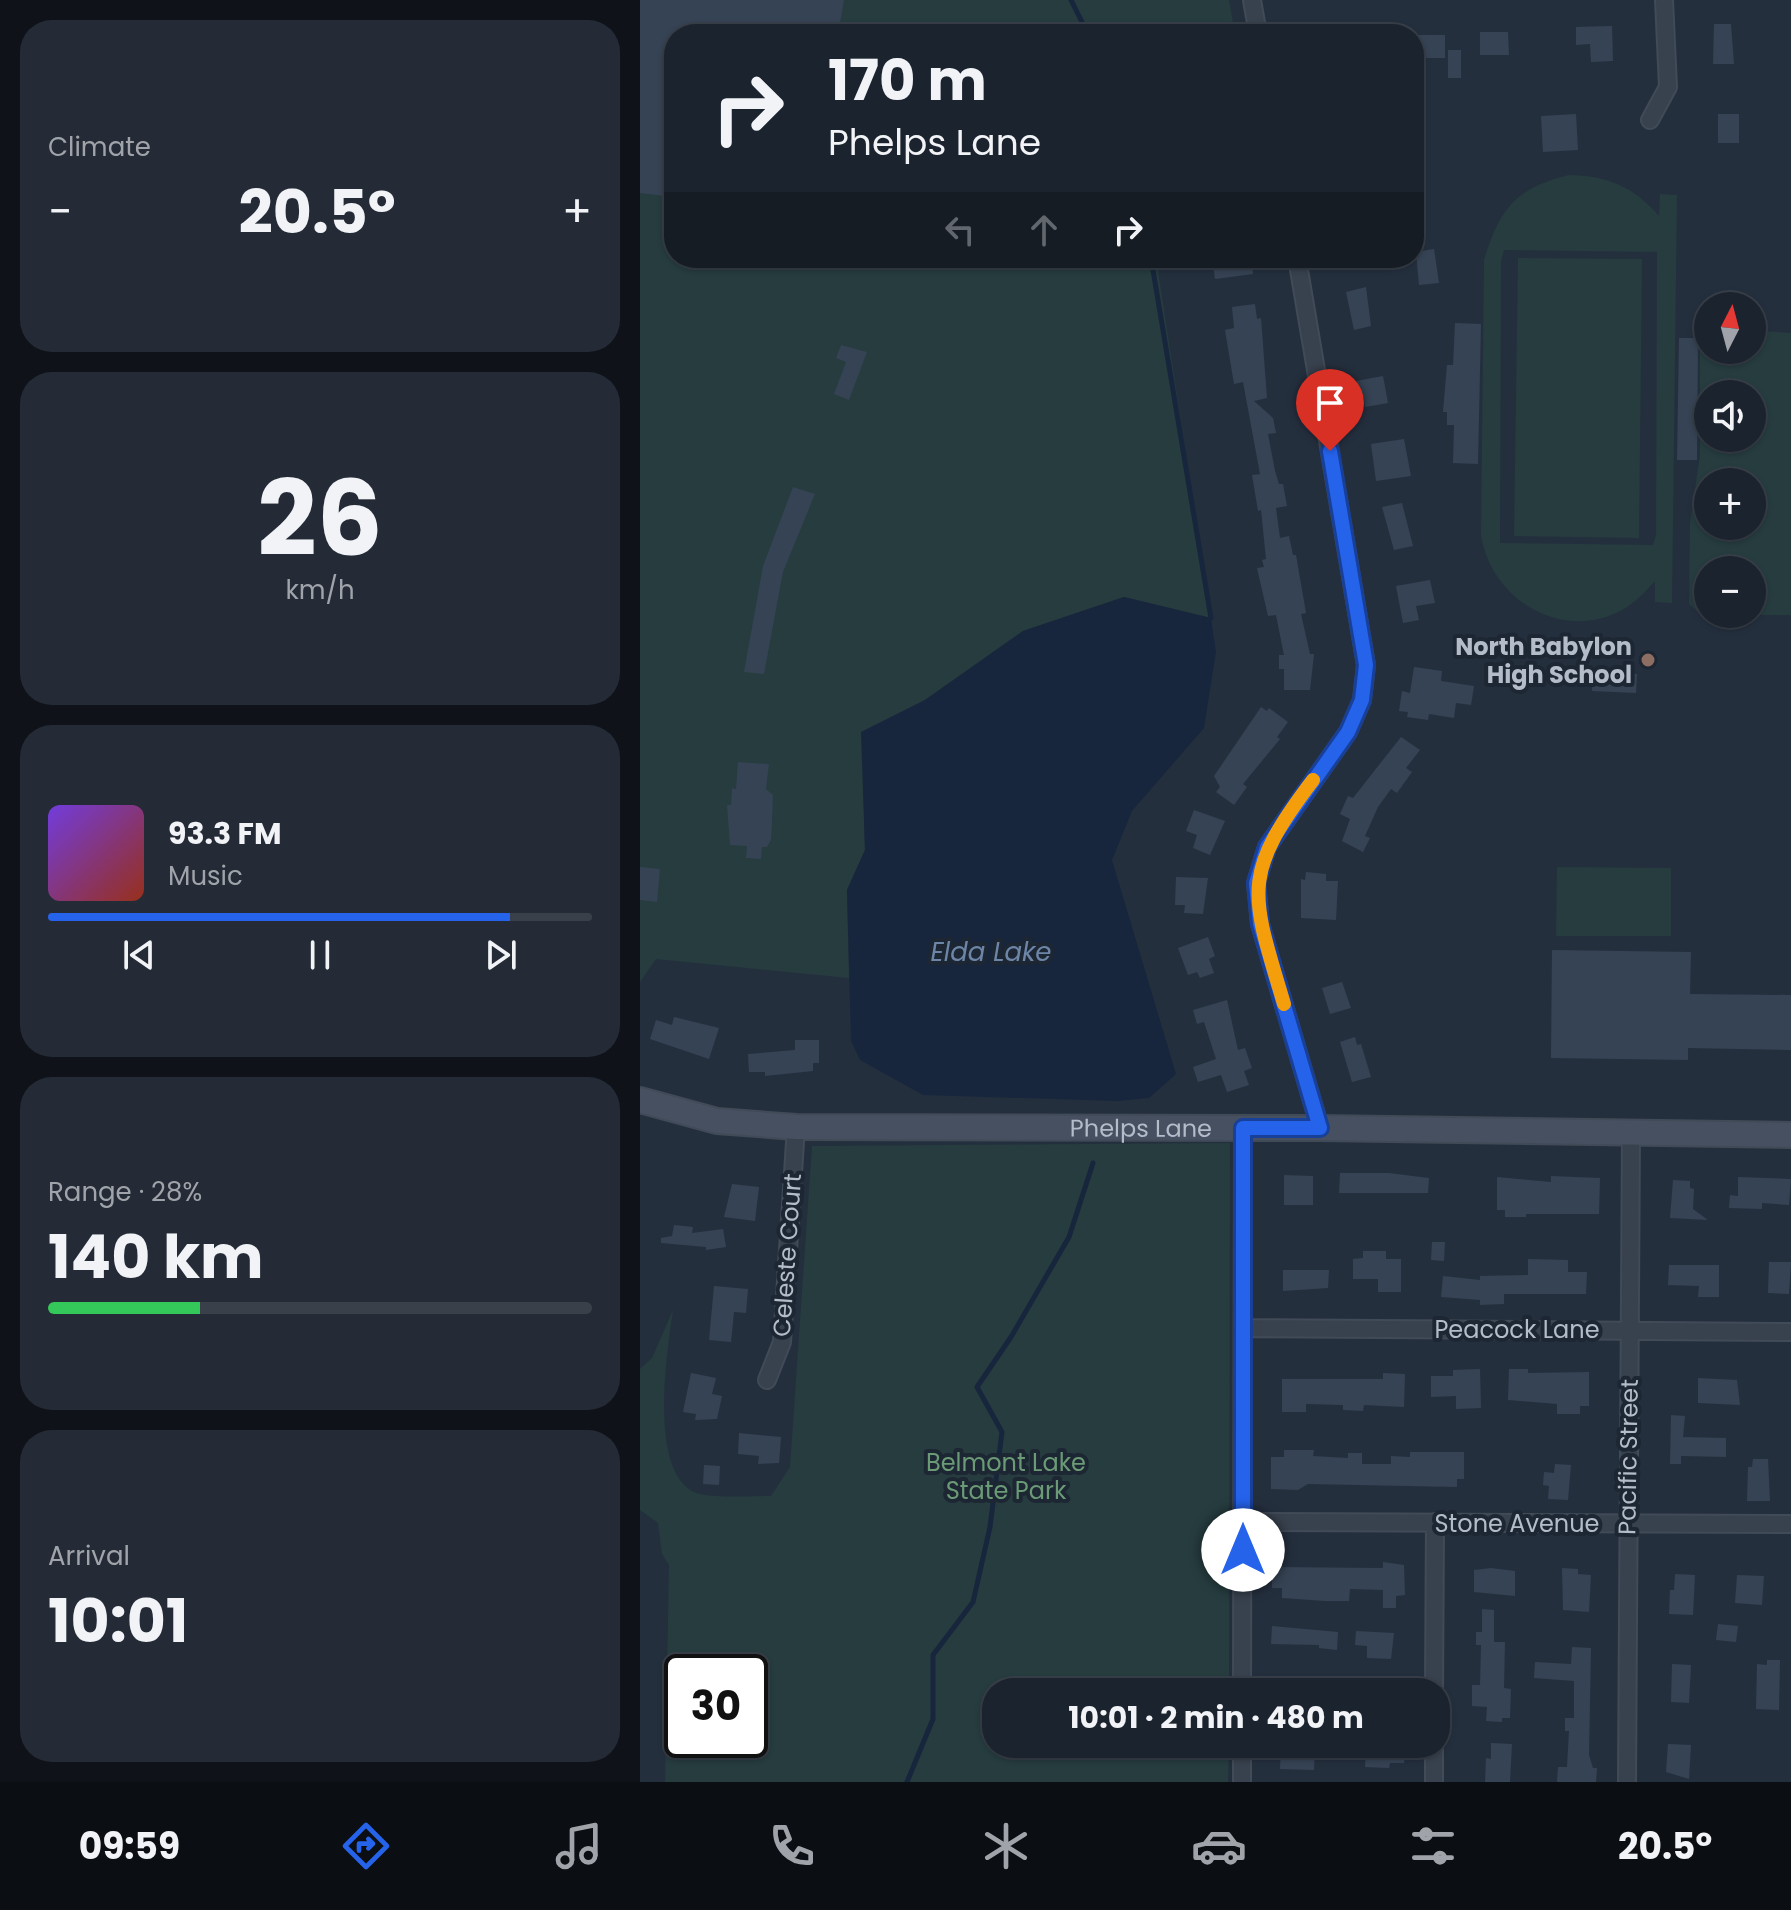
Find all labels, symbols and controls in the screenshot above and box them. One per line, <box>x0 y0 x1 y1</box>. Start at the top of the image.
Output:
text: 170 m <box>828 41 987 120</box>
icon: right <box>696 56 800 160</box>
text: Phelps Lane <box>828 117 1041 168</box>
text: Climate <box>48 129 151 165</box>
text: 20.5° <box>239 170 396 254</box>
text: − <box>48 181 72 242</box>
text: + <box>562 181 592 242</box>
icon: left <box>938 208 982 252</box>
icon: ahead <box>1022 208 1066 252</box>
icon: right <box>1106 208 1150 252</box>
north arrow <box>1694 292 1766 364</box>
map controls <box>1694 292 1766 628</box>
pin <box>1296 369 1364 451</box>
button: sound <box>1694 380 1766 452</box>
icon: arrive <box>1308 381 1352 425</box>
text: 26 <box>257 446 383 591</box>
button: + <box>1694 468 1766 540</box>
button: − <box>1694 556 1766 628</box>
text: km/h <box>285 572 355 608</box>
place label: North Babylon High School <box>1455 630 1632 691</box>
marker: North Babylon High School <box>1639 651 1657 669</box>
text: 93.3 FM <box>168 812 282 855</box>
text: Music <box>168 858 243 894</box>
icon: previous <box>117 933 161 977</box>
icon: pause <box>298 933 342 977</box>
icon: next <box>479 933 523 977</box>
water label: Elda Lake <box>931 934 1051 970</box>
street label: Phelps Lane <box>1070 1111 1212 1144</box>
street label: Celeste Court <box>765 1172 809 1338</box>
text: Range · 28% <box>48 1174 202 1210</box>
text: 140 km <box>48 1215 264 1299</box>
street label: Peacock Lane <box>1434 1313 1600 1346</box>
street label: Pacific Street <box>1610 1379 1646 1535</box>
park label: Belmont Lake State Park <box>926 1446 1086 1507</box>
street label: Stone Avenue <box>1435 1507 1599 1540</box>
position arrow <box>1201 1508 1285 1592</box>
text: Arrival <box>48 1538 130 1574</box>
text: 10:01 <box>48 1579 188 1663</box>
speed limit sign: 30 <box>664 1654 768 1758</box>
text: 10:01 · 2 min · 480 m <box>1068 1696 1364 1739</box>
icon: directions <box>338 1818 394 1874</box>
icon: music <box>551 1818 607 1874</box>
icon: phone <box>764 1818 820 1874</box>
icon: climate <box>978 1818 1034 1874</box>
icon: car <box>1191 1818 1247 1874</box>
icon: filters <box>1405 1818 1461 1874</box>
text: 09:59 <box>79 1821 180 1872</box>
text: 20.5° <box>1618 1821 1712 1872</box>

